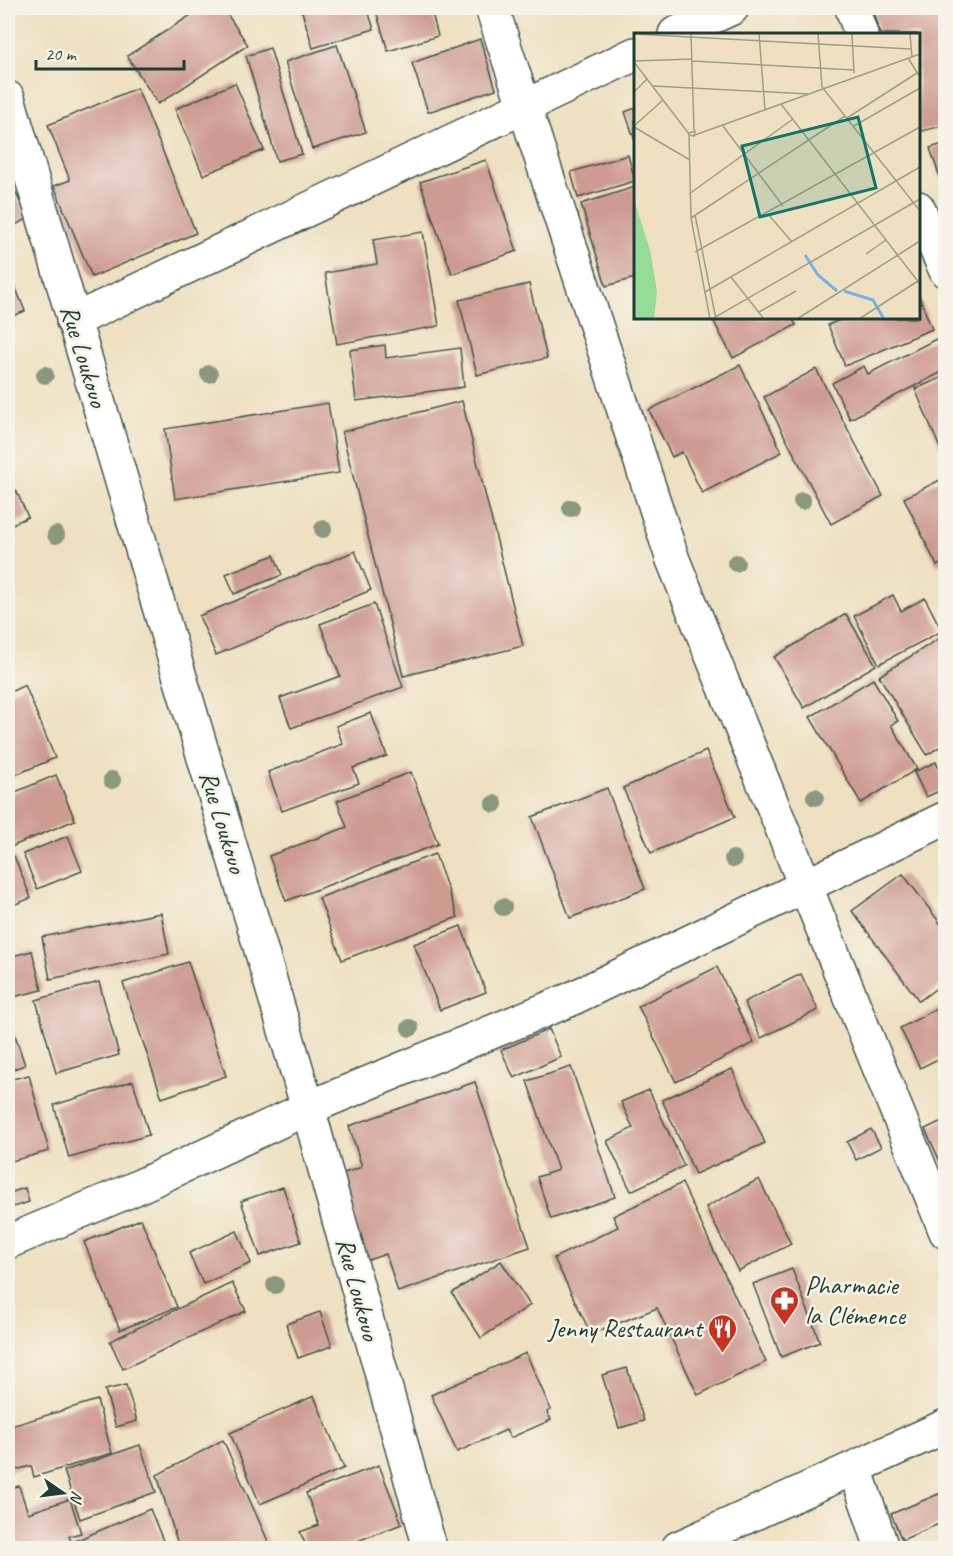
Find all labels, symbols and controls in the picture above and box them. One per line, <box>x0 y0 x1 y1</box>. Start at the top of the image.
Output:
scale bar <box>36 33 184 71</box>
inset map <box>634 33 920 320</box>
text: 20 m <box>45 43 78 65</box>
street label: Rue Loukouo <box>53 301 116 413</box>
street label: Rue Loukouo <box>192 767 255 879</box>
street label: Rue Loukouo <box>328 1234 388 1346</box>
place label: Pharmacie la Clémence <box>805 1269 907 1332</box>
pharmacy icon: Pharmacie la Clémence <box>768 1284 800 1326</box>
place label: Jenny Restaurant <box>546 1312 704 1345</box>
restaurant icon: Jenny Restaurant <box>707 1312 739 1354</box>
north arrow <box>33 1463 93 1523</box>
text: N <box>65 1489 87 1507</box>

